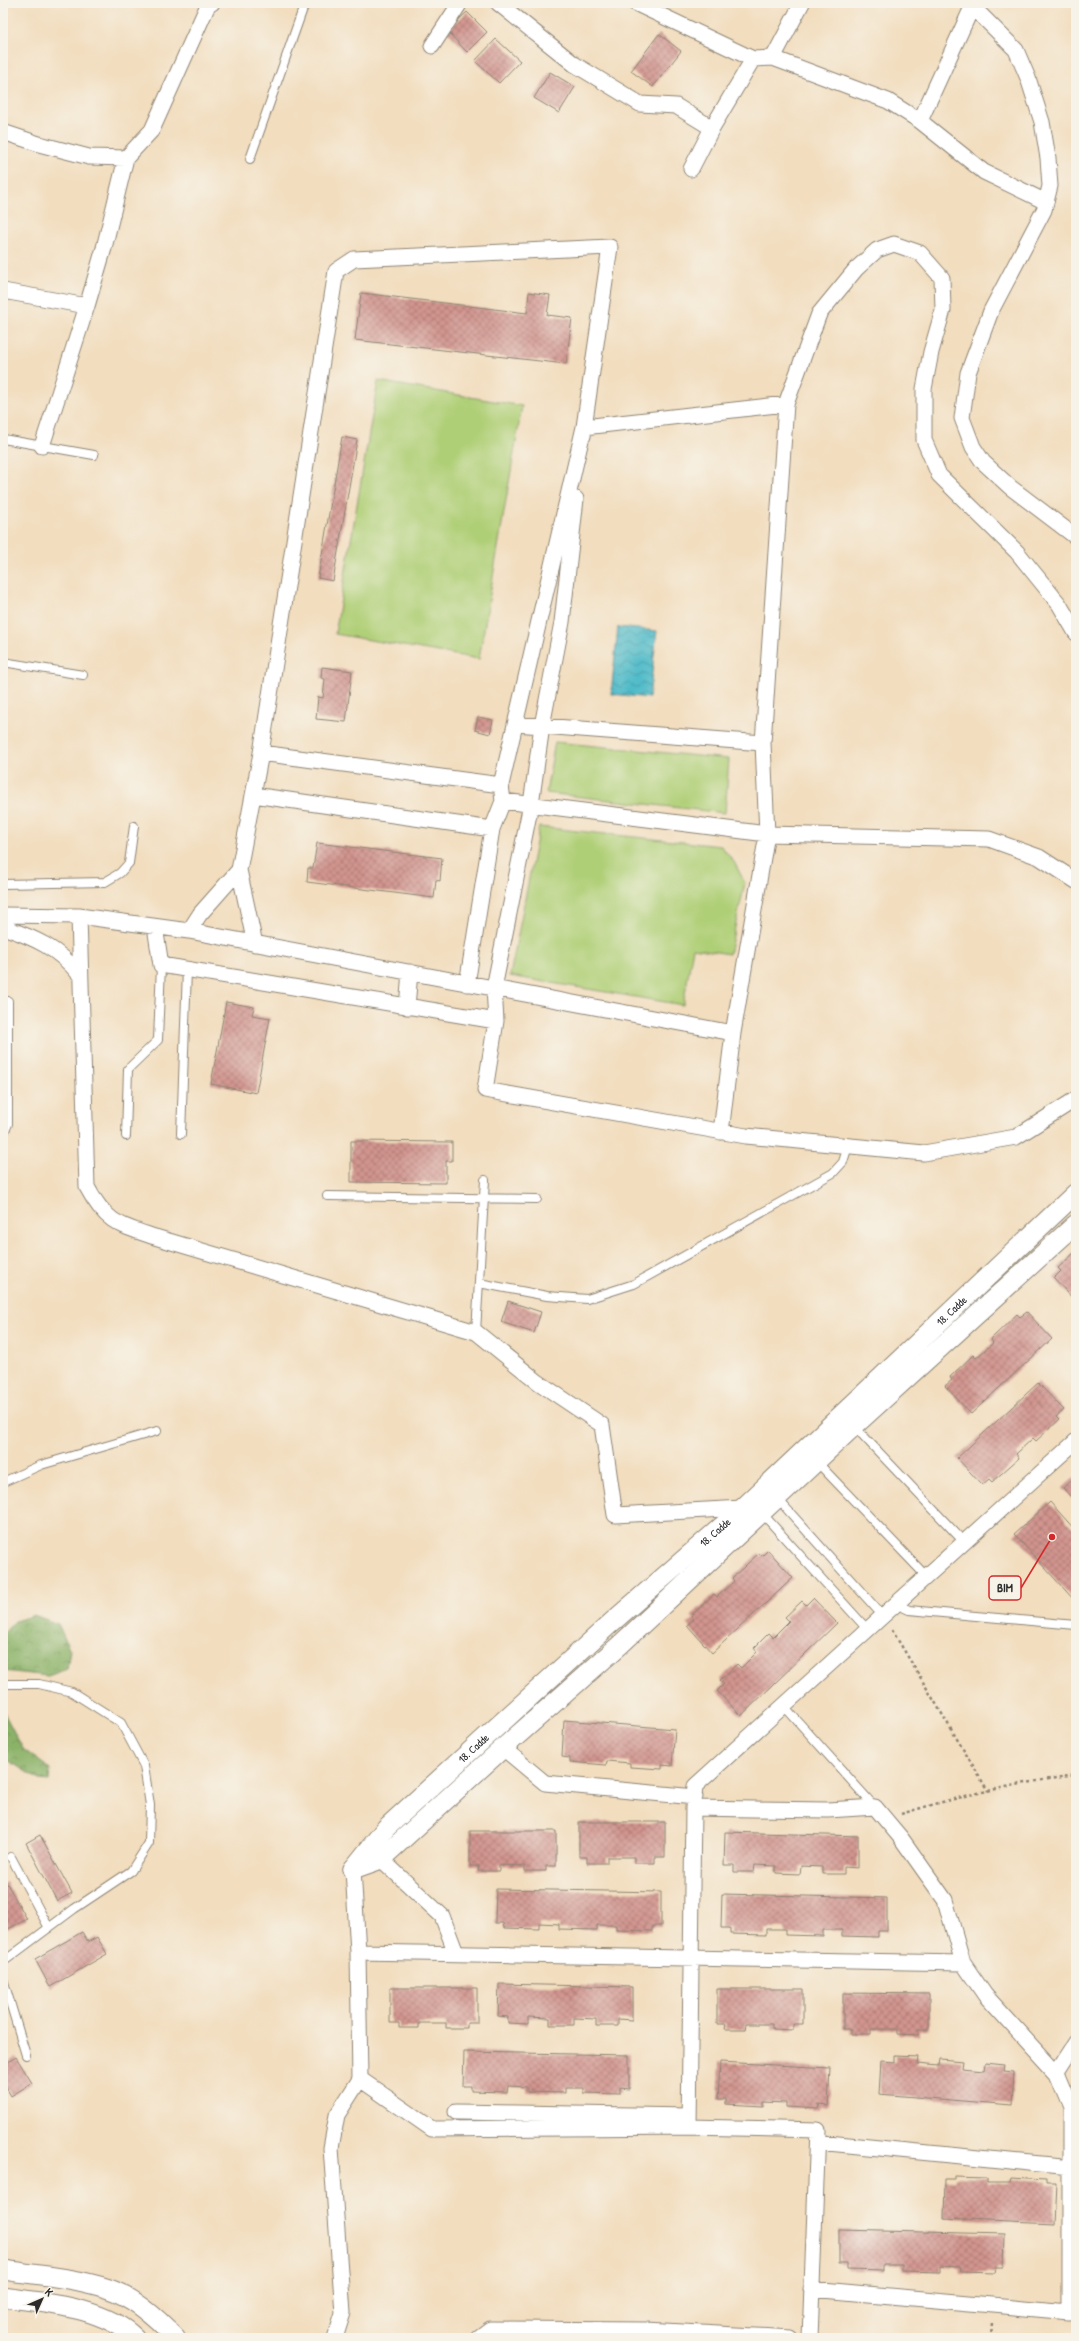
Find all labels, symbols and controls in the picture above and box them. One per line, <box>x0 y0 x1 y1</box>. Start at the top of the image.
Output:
street label: 18. Cadde <box>933 1293 970 1329</box>
street label: 18. Cadde <box>696 1515 734 1550</box>
callout: BIM <box>989 1576 1021 1600</box>
text: BIM <box>997 1579 1013 1596</box>
street label: 18. Cadde <box>455 1730 492 1766</box>
north arrow <box>22 2279 62 2319</box>
text: K <box>42 2285 56 2299</box>

